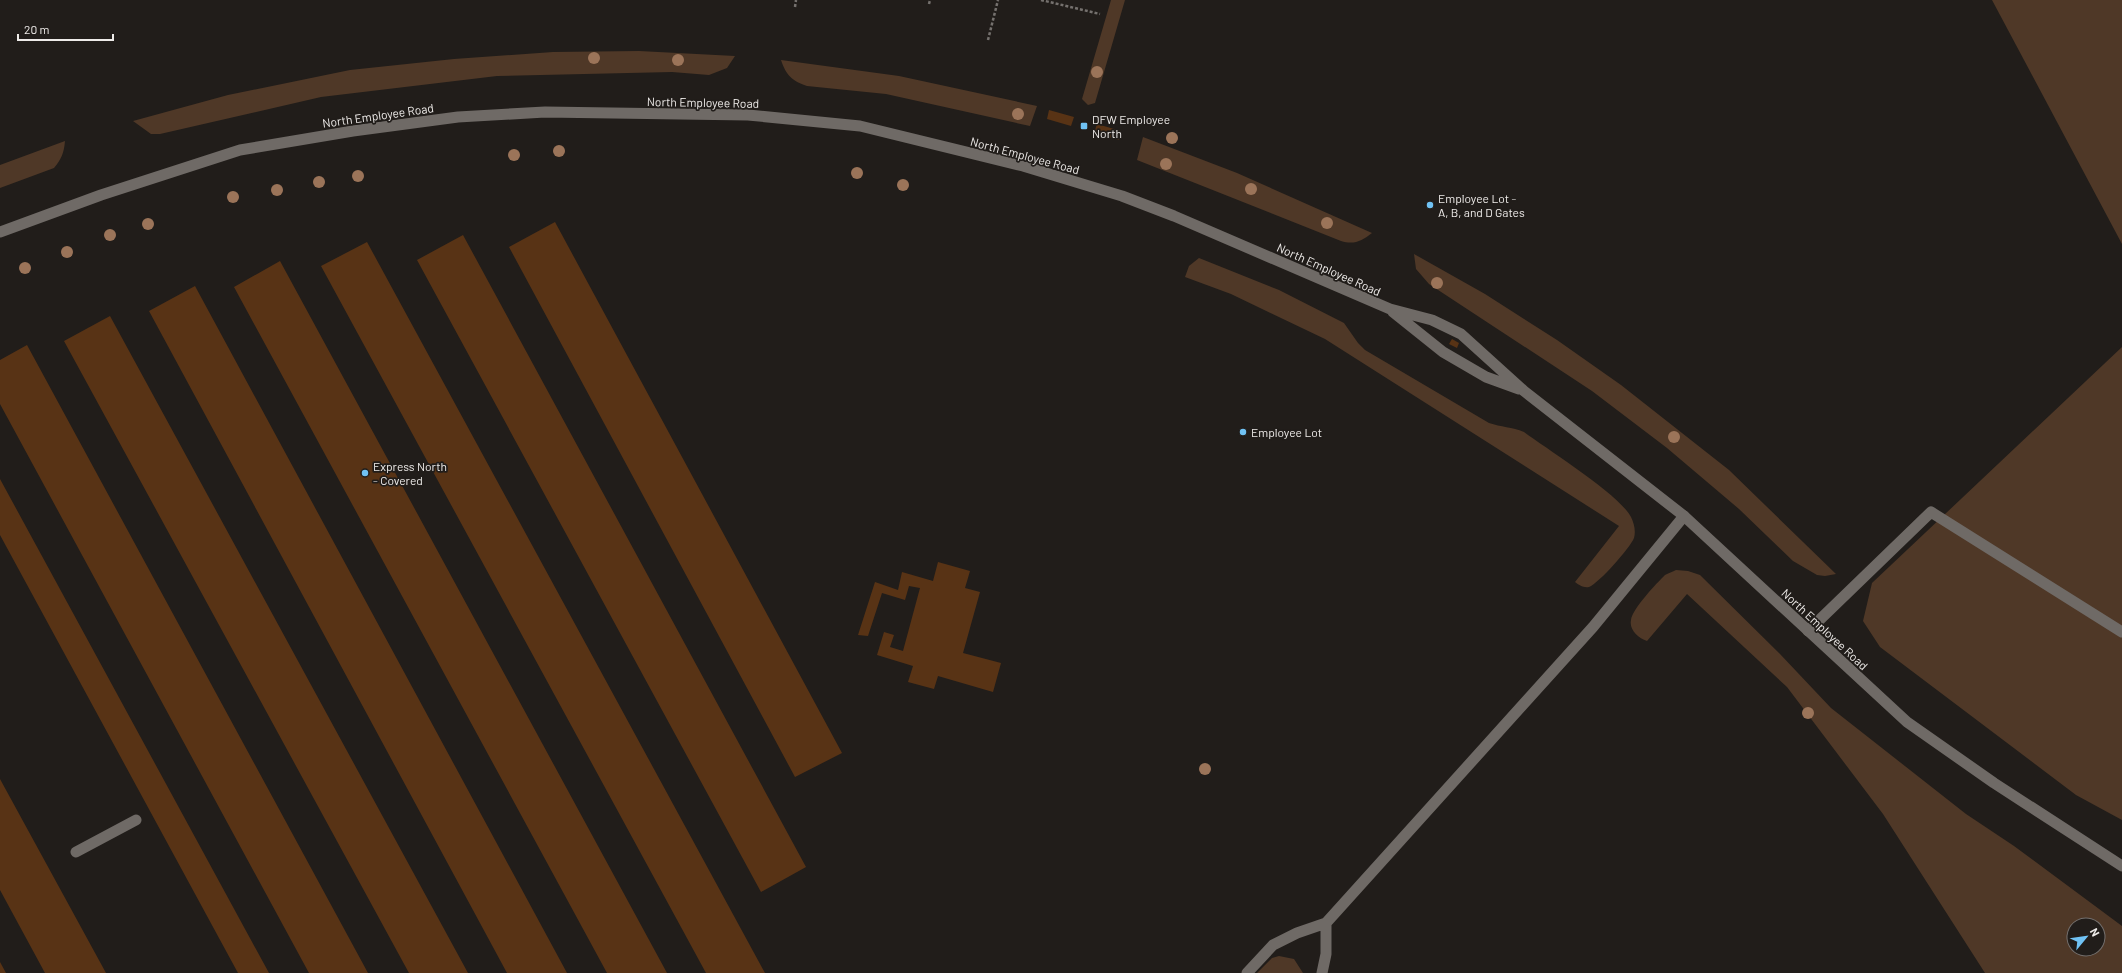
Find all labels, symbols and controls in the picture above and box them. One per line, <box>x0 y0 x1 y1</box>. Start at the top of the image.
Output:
scale bar <box>18 16 113 42</box>
text: 20 m <box>24 22 50 36</box>
street label: North Employee Road <box>647 94 759 110</box>
street label: North Employee Road <box>321 100 435 130</box>
place label: DFW Employee North <box>1092 112 1170 140</box>
marker: DFW Employee North <box>1079 121 1089 131</box>
street label: North Employee Road <box>969 134 1081 176</box>
place label: Employee Lot - A, B, and D Gates <box>1438 191 1525 219</box>
marker: Employee Lot - A, B, and D Gates <box>1425 200 1435 210</box>
street label: North Employee Road <box>1275 240 1383 298</box>
place label: Employee Lot <box>1251 425 1322 439</box>
marker: Employee Lot <box>1238 427 1248 437</box>
place label: Express North - Covered <box>373 459 447 487</box>
marker: Express North - Covered <box>360 468 370 478</box>
street label: North Employee Road <box>1779 586 1871 672</box>
north arrow <box>2066 917 2106 957</box>
text: N <box>2088 926 2103 938</box>

